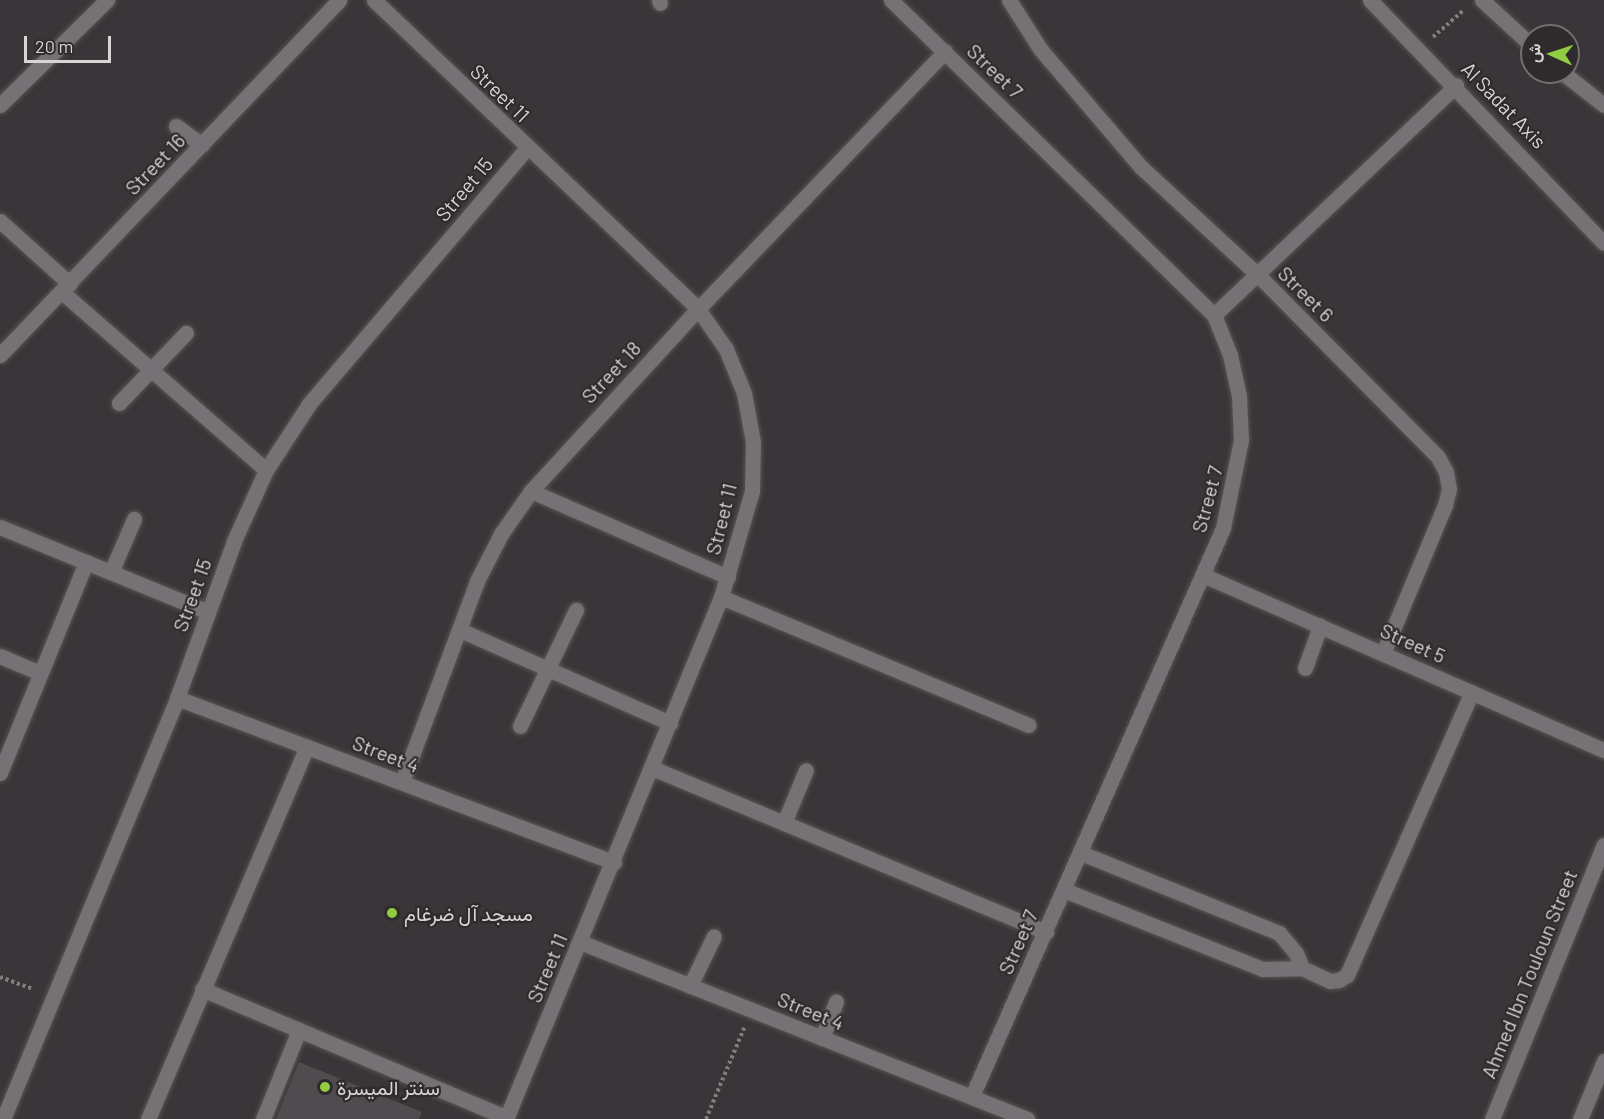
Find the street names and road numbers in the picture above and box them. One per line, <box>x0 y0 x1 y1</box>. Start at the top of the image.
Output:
street label: Street 7 <box>962 39 1028 103</box>
street label: Al Sadat Axis <box>1457 57 1551 153</box>
street label: Street 11 <box>466 59 534 127</box>
street label: Street 16 <box>120 128 190 200</box>
street label: Street 15 <box>430 152 498 226</box>
street label: Street 6 <box>1273 261 1339 327</box>
street label: Street 18 <box>576 336 646 408</box>
street label: Street 7 <box>1187 463 1227 535</box>
street label: Street 11 <box>701 481 741 557</box>
street label: Street 15 <box>168 555 216 635</box>
street label: Street 5 <box>1377 618 1449 668</box>
street label: Street 4 <box>349 730 423 778</box>
street label: Ahmed Ibn Touloun Street <box>1476 866 1582 1082</box>
street label: Street 7 <box>993 906 1043 978</box>
street label: Street 11 <box>522 930 572 1006</box>
street label: Street 4 <box>774 987 848 1035</box>

